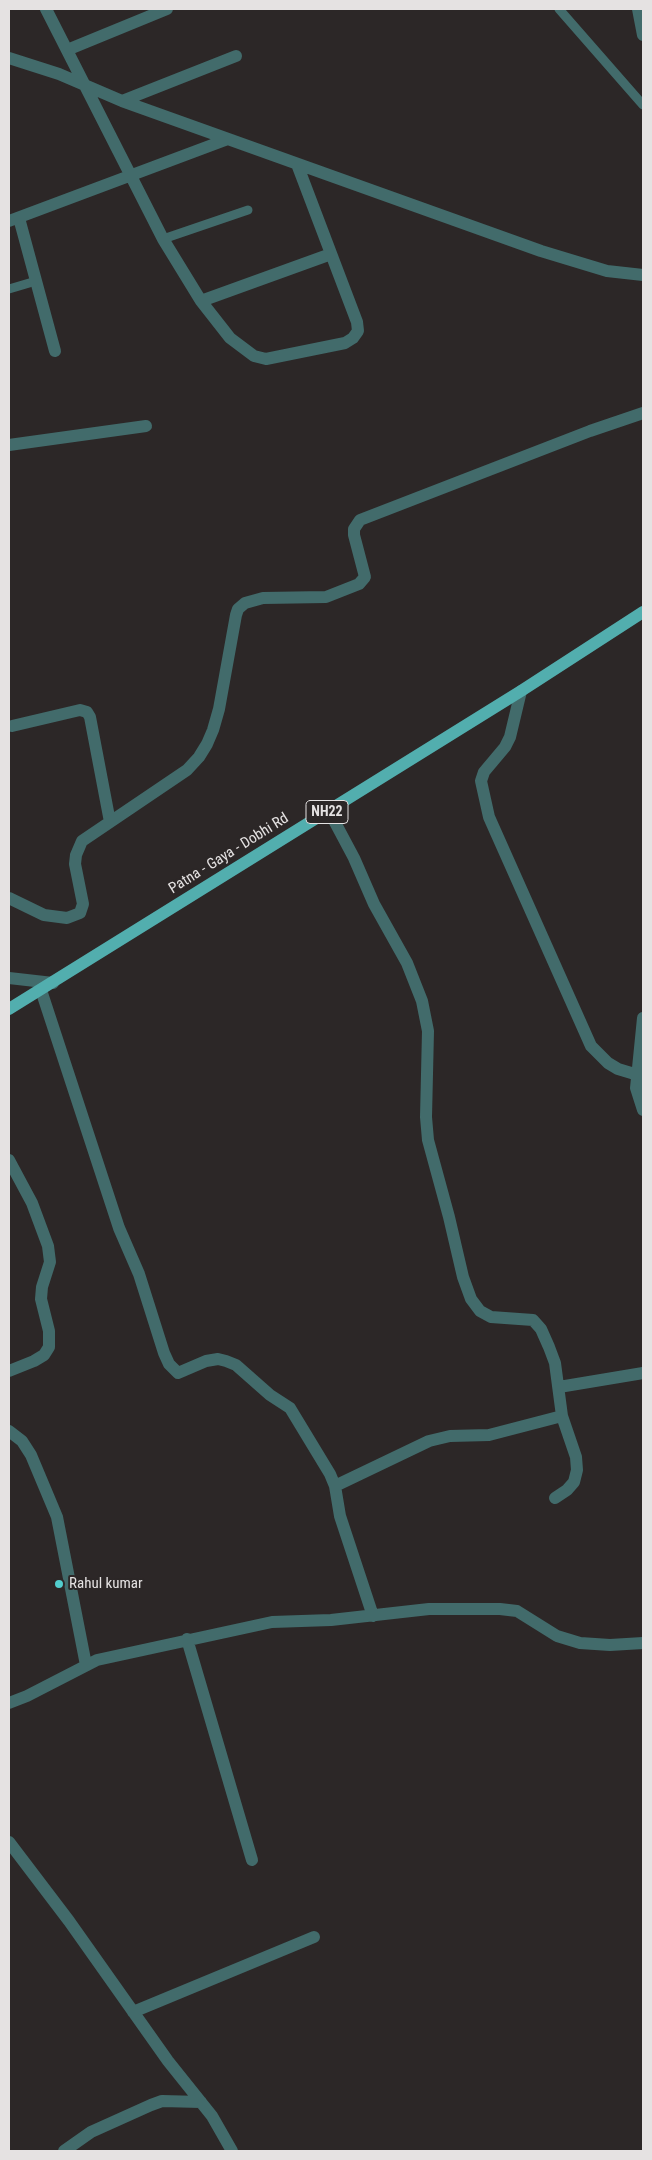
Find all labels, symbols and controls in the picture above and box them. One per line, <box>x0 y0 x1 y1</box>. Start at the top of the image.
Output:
road number: NH22 <box>306 800 348 824</box>
street label: Patna - Gaya - Dobhi Rd <box>166 810 292 898</box>
place label: Rahul kumar <box>69 1575 143 1593</box>
marker: Rahul kumar <box>53 1578 65 1590</box>

